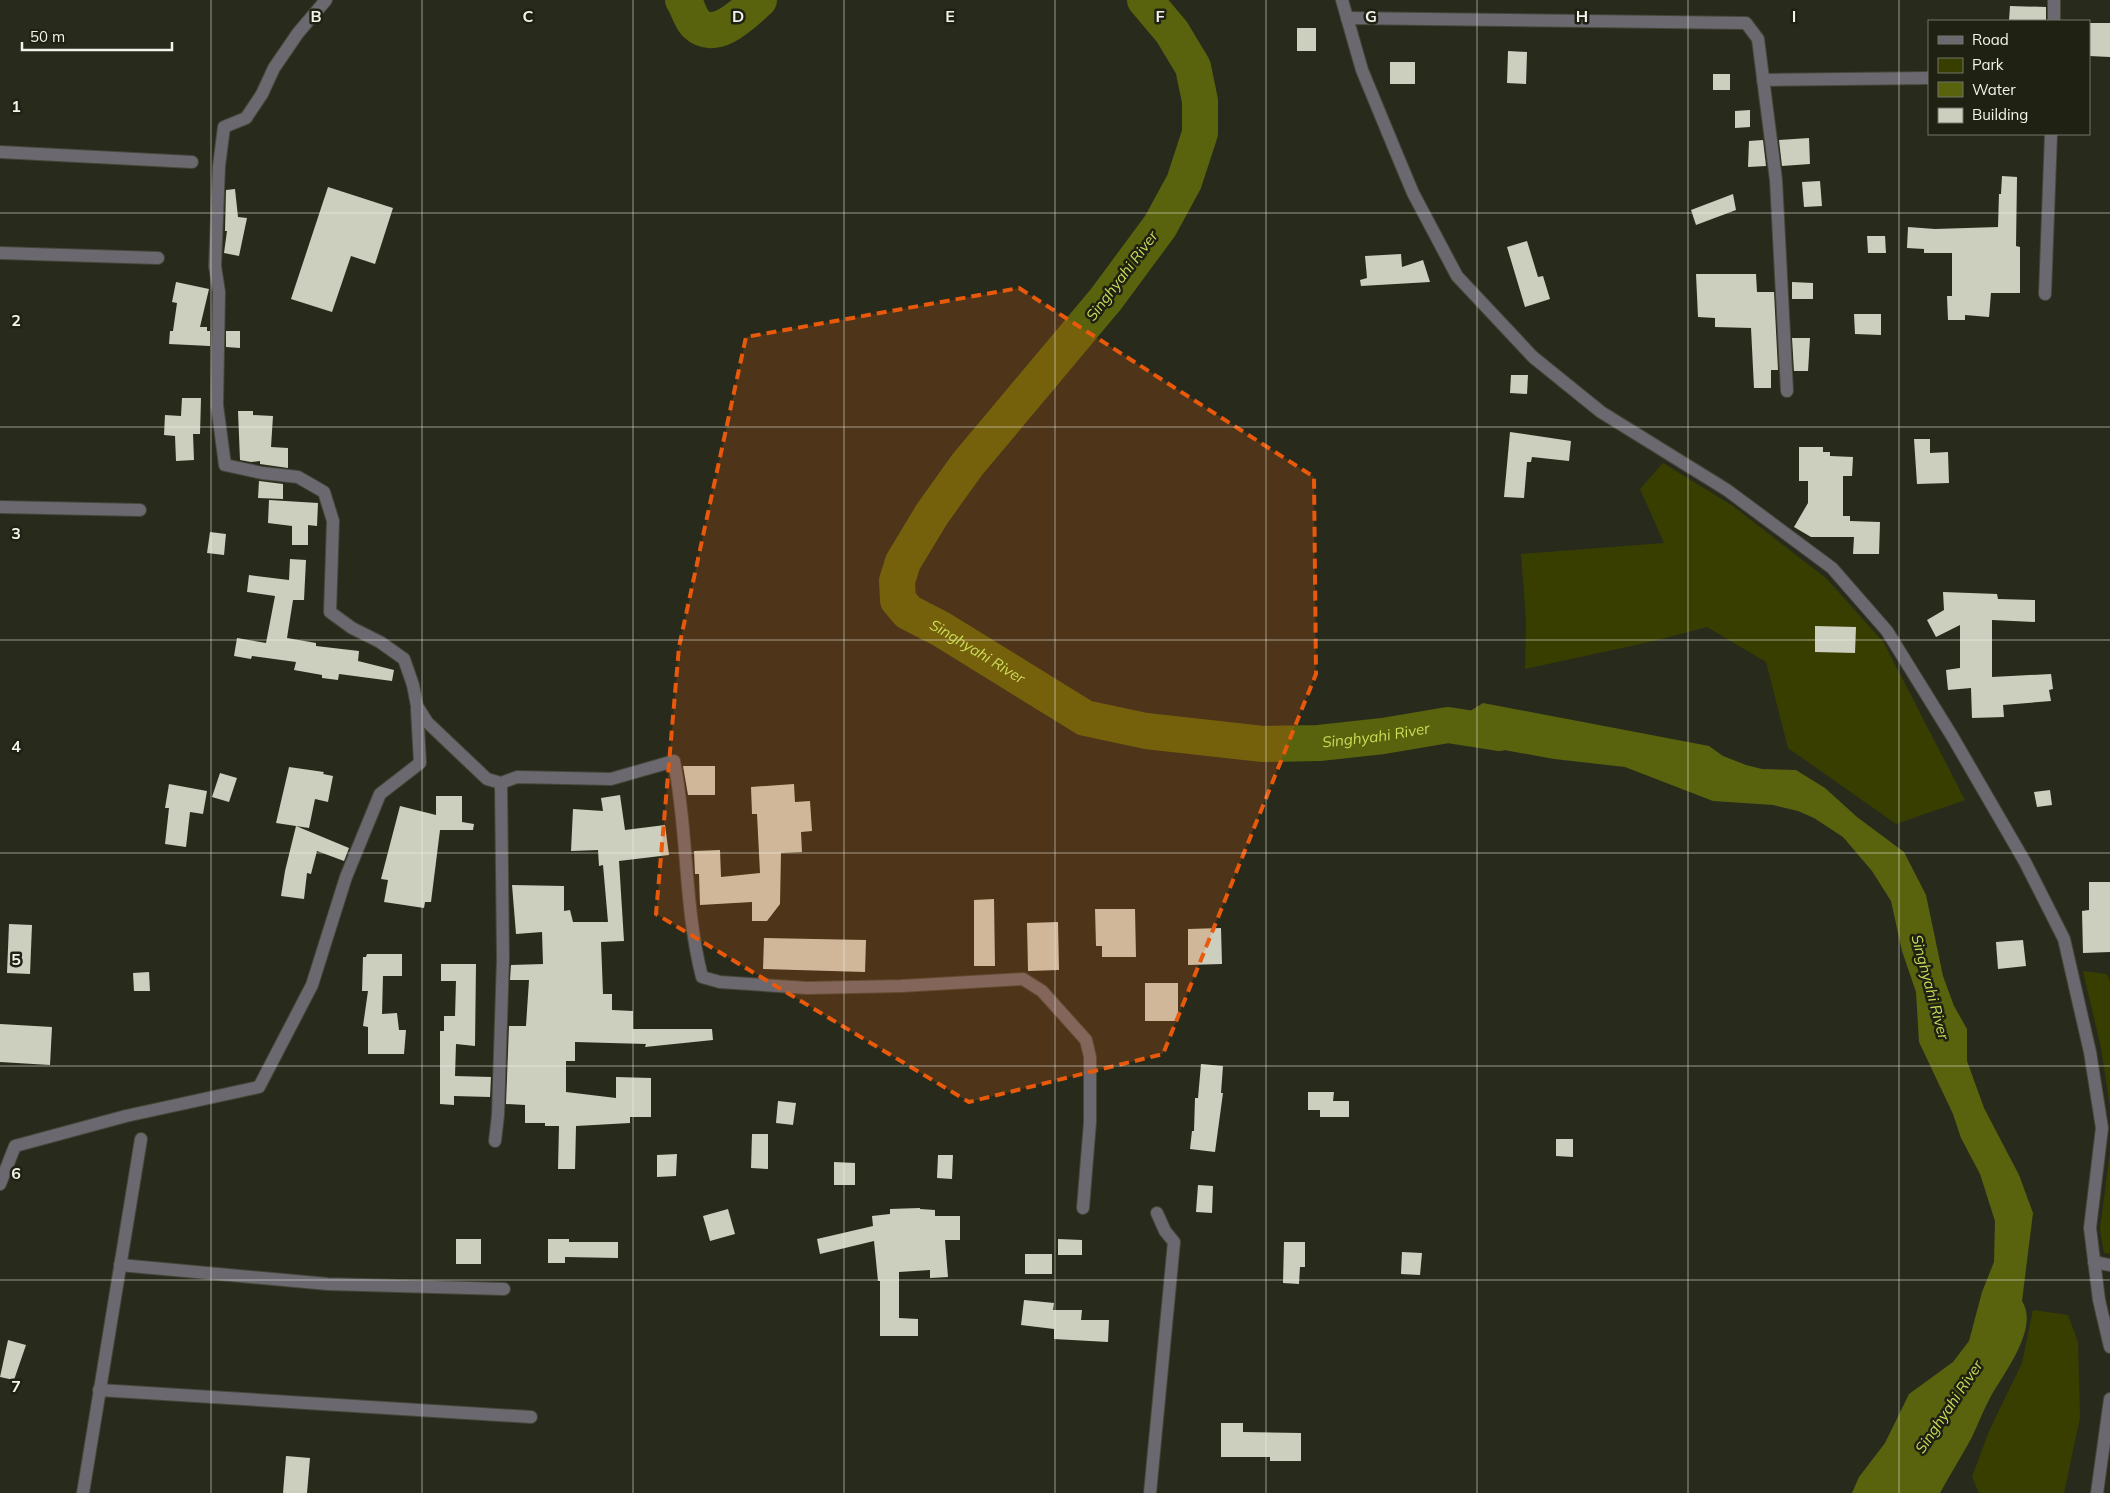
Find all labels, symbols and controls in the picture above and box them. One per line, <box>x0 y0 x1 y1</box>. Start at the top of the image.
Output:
text: B <box>310 6 322 26</box>
text: C <box>523 6 534 26</box>
text: D <box>732 6 744 26</box>
text: E <box>945 6 955 26</box>
text: F <box>1155 6 1165 26</box>
text: G <box>1365 6 1377 26</box>
text: H <box>1576 6 1588 26</box>
text: I <box>1792 6 1796 26</box>
scale bar <box>22 20 172 52</box>
legend <box>1928 20 2090 135</box>
text: 50 m <box>30 27 65 46</box>
text: Road <box>1972 30 2009 49</box>
text: Park <box>1972 55 2004 74</box>
text: Water <box>1972 80 2016 99</box>
text: 1 <box>11 96 21 116</box>
text: Building <box>1972 105 2028 124</box>
water label: Singhyahi River <box>1082 226 1162 325</box>
text: 2 <box>11 310 21 330</box>
text: 3 <box>11 523 21 543</box>
water label: Singhyahi River <box>927 615 1029 688</box>
water label: Singhyahi River <box>1321 718 1431 752</box>
text: 4 <box>11 736 21 756</box>
water label: Singhyahi River <box>1907 932 1954 1042</box>
text: 5 <box>11 949 21 969</box>
text: 6 <box>11 1163 21 1183</box>
water label: Singhyahi River <box>1911 1356 1987 1457</box>
text: 7 <box>11 1376 21 1396</box>

